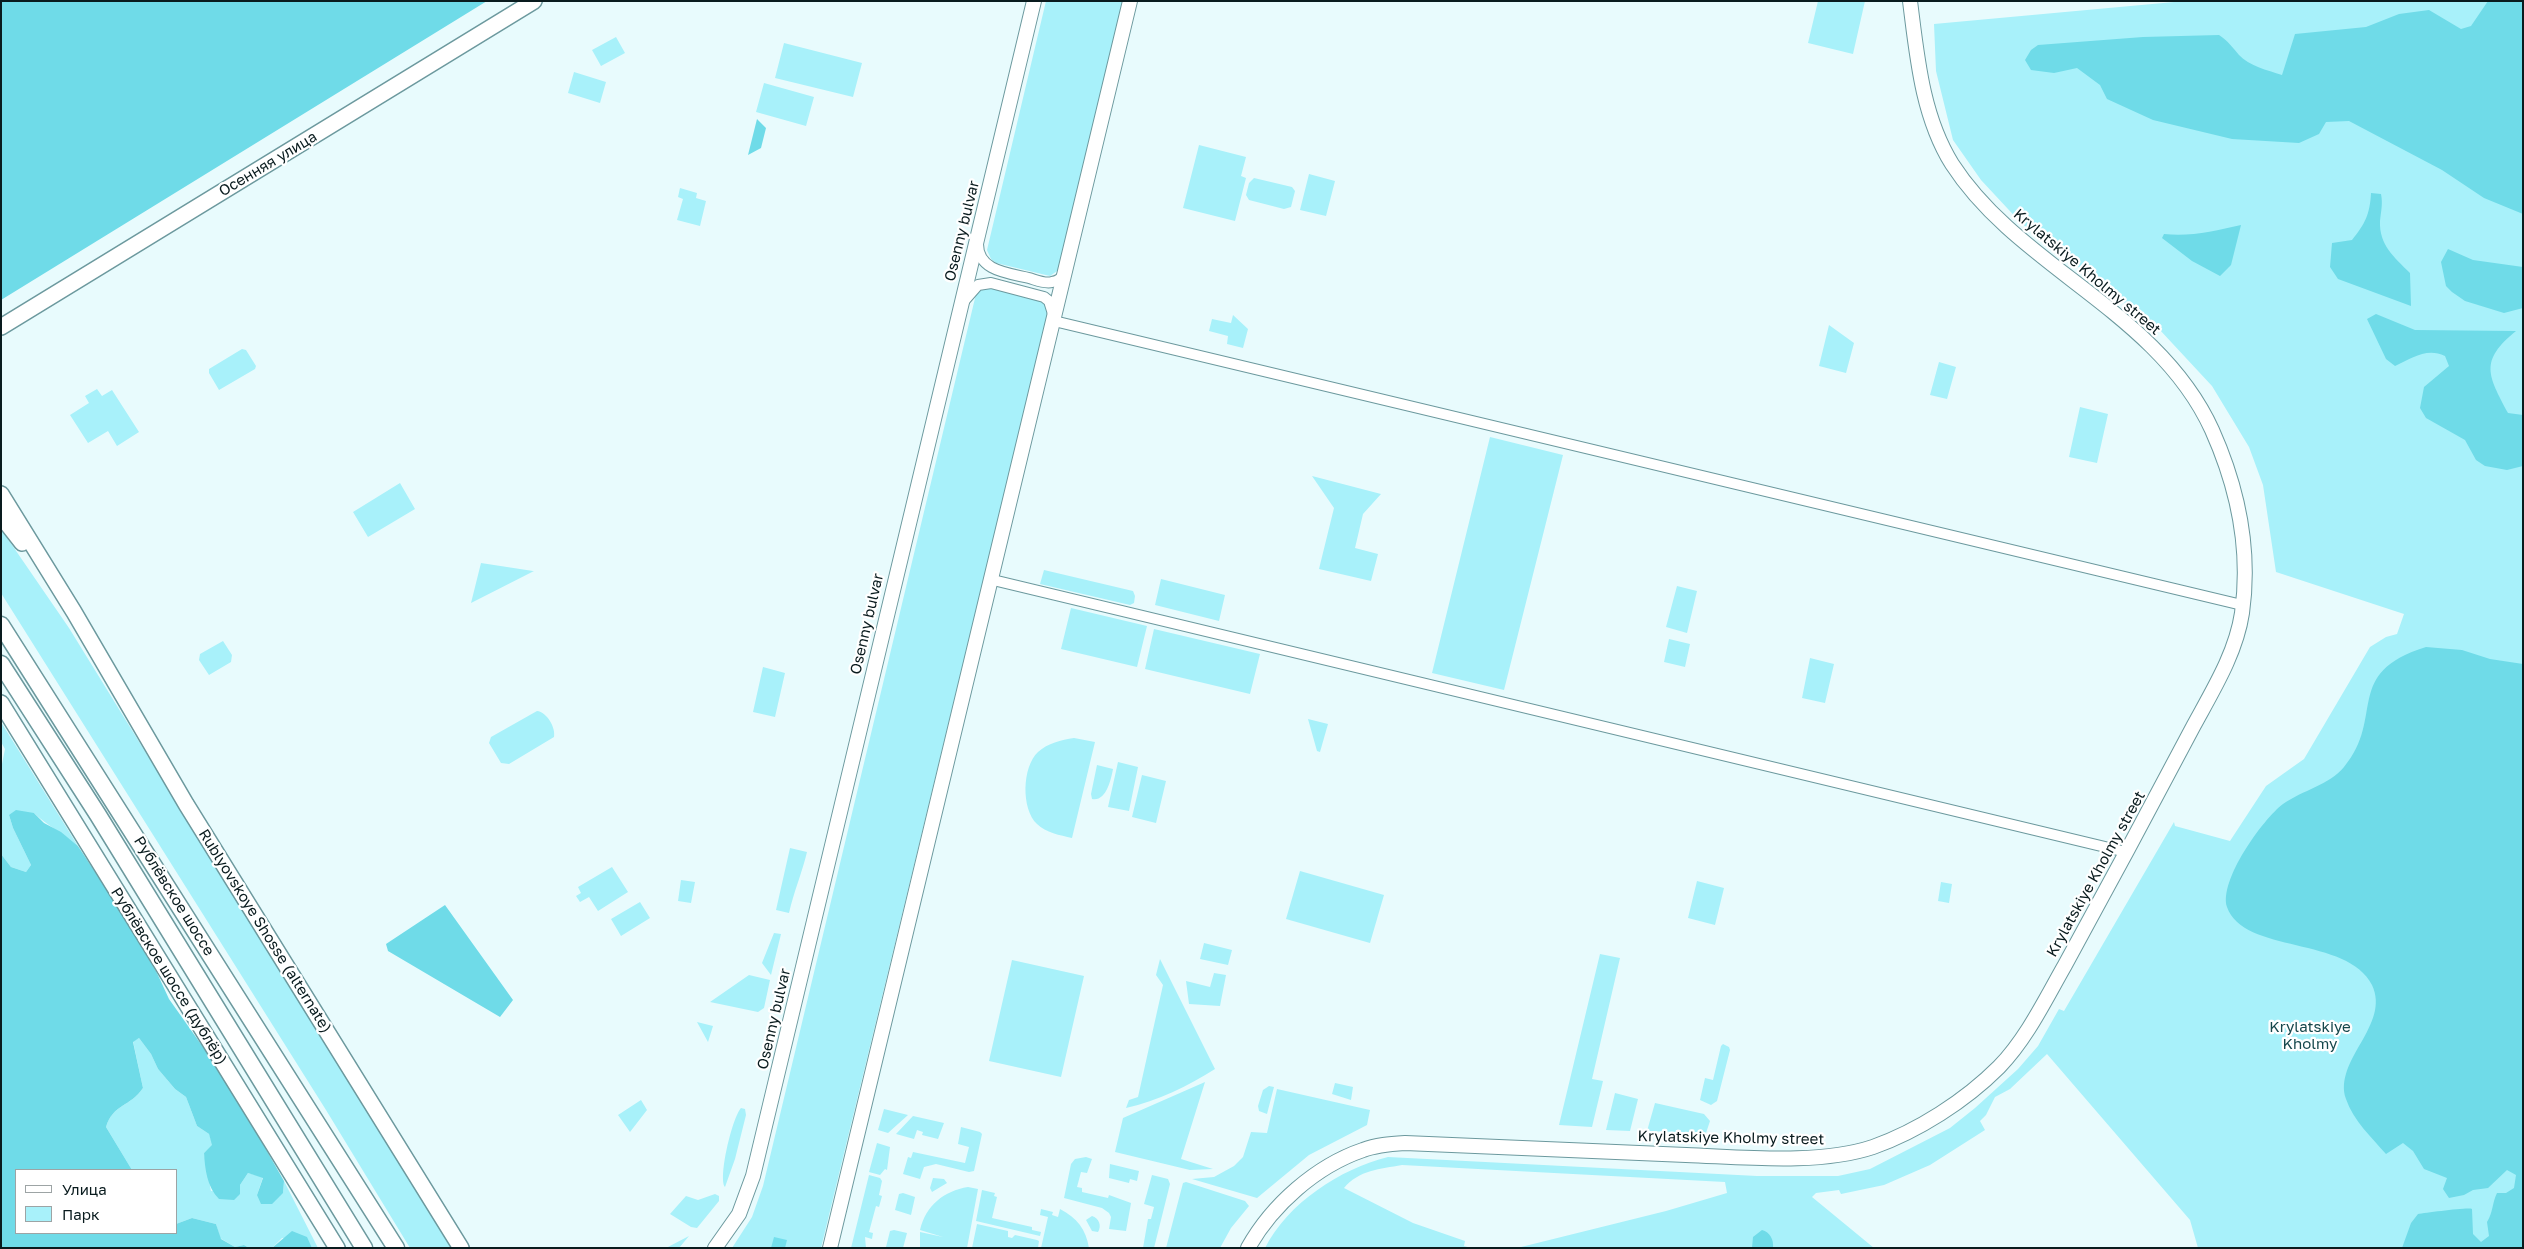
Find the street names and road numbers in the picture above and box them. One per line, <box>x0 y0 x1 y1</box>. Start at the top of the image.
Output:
street label: Осенняя улица <box>216 128 320 200</box>
street label: Osenny bulvar <box>941 179 983 283</box>
street label: Krylatskiye Kholmy street <box>2010 205 2164 339</box>
street label: Osenny bulvar <box>847 572 887 676</box>
street label: Krylatskiye Kholmy street <box>2043 788 2149 960</box>
street label: Rublyovskoye Shosse (alternate) <box>195 826 335 1036</box>
street label: Рублёвское шоссе <box>130 833 218 959</box>
street label: Рублёвское шоссе (дублёр) <box>107 884 231 1068</box>
street label: Osenny bulvar <box>754 967 794 1071</box>
street label: Krylatskiye Kholmy street <box>1637 1127 1825 1149</box>

